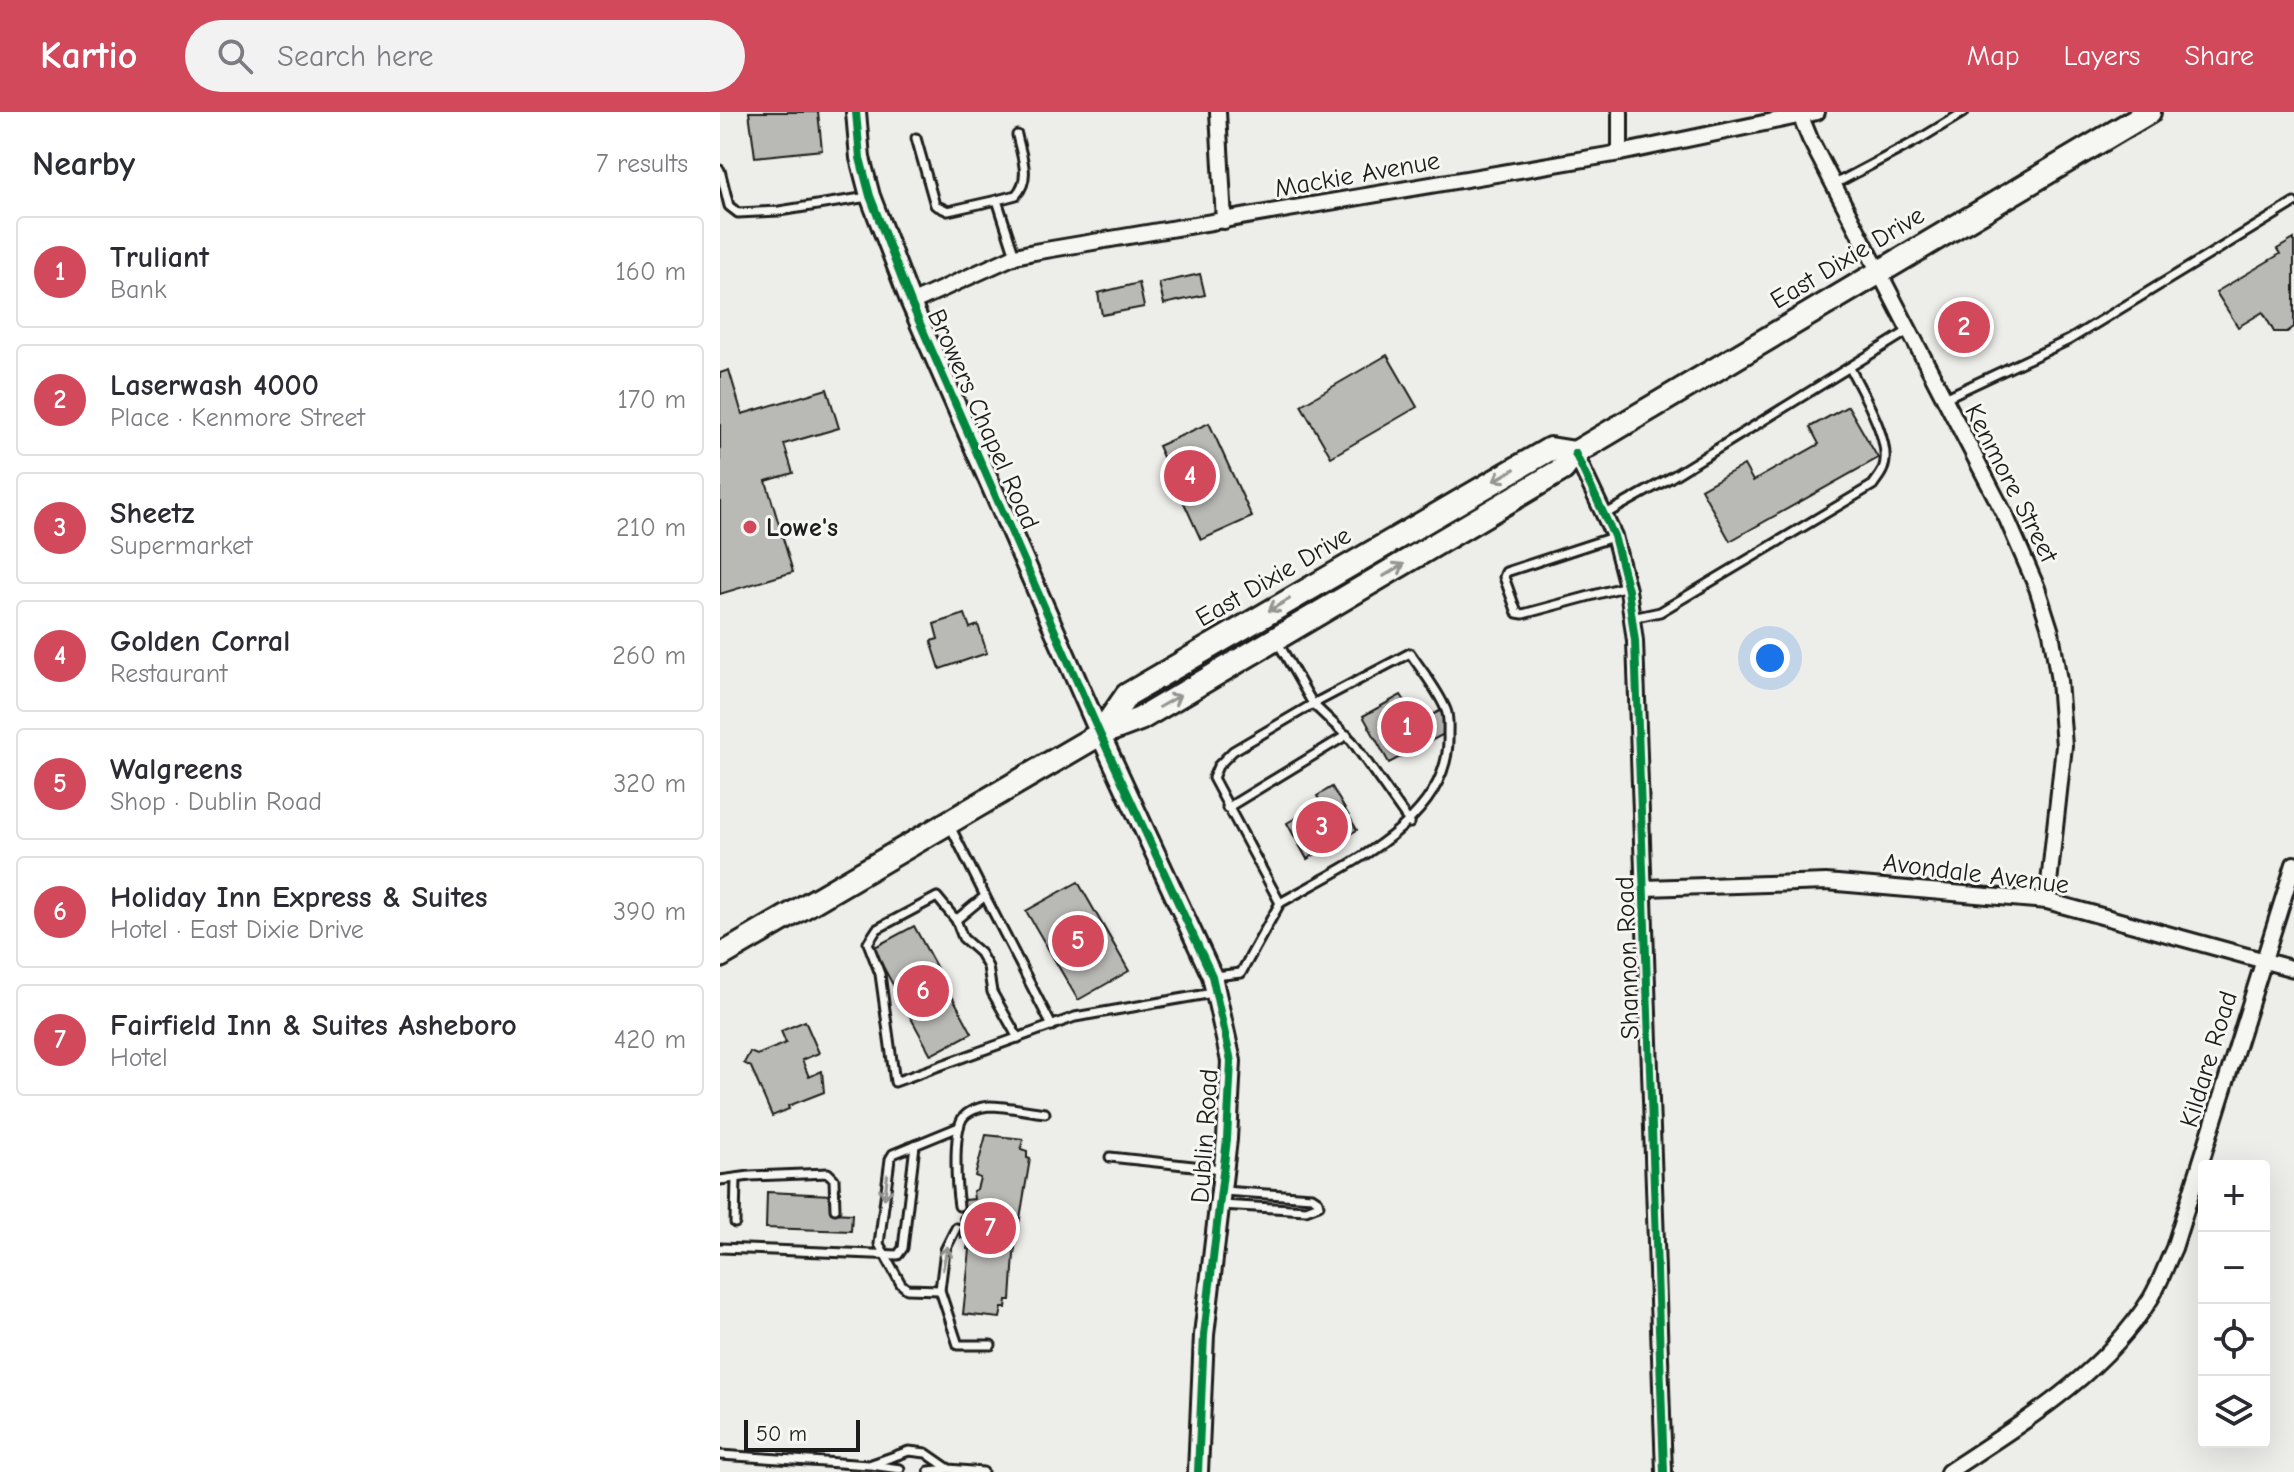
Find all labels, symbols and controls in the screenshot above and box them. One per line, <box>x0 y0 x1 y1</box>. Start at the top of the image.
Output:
search box <box>185 20 745 92</box>
text: Kartio <box>40 34 137 78</box>
icon: search <box>213 34 257 78</box>
text: Search here <box>277 39 433 74</box>
text: Map <box>1967 40 2020 72</box>
text: Layers <box>2064 40 2140 72</box>
text: Share <box>2184 40 2254 72</box>
text: Nearby <box>32 144 135 184</box>
street label: Mackie Avenue <box>1272 146 1442 204</box>
text: 7 results <box>596 149 688 179</box>
street label: East Dixie Drive <box>1765 200 1930 316</box>
text: Truliant <box>110 240 209 275</box>
text: 1 <box>55 257 65 287</box>
text: 160 m <box>616 257 686 287</box>
text: Bank <box>110 275 167 305</box>
pin: 2 <box>1938 297 1990 357</box>
street label: Browers Chapel Road <box>921 305 1045 534</box>
text: Laserwash 4000 <box>110 368 319 403</box>
text: 2 <box>54 385 66 415</box>
text: 170 m <box>617 385 686 415</box>
street label: Kenmore Street <box>1958 399 2065 569</box>
text: Place · Kenmore Street <box>110 403 365 433</box>
pin: 4 <box>1164 446 1216 506</box>
one-way arrow <box>1493 467 1516 483</box>
text: Sheetz <box>110 496 194 531</box>
text: 3 <box>54 513 66 543</box>
text: 210 m <box>616 513 686 543</box>
place label: Lowe's <box>766 513 838 543</box>
marker: Lowe's <box>741 518 759 536</box>
street label: East Dixie Drive <box>1191 520 1356 633</box>
text: Supermarket <box>110 531 253 561</box>
one-way arrow <box>1382 561 1405 577</box>
one-way arrow <box>1268 597 1291 613</box>
text: Golden Corral <box>110 624 290 659</box>
your location <box>1750 638 1790 678</box>
text: 4 <box>54 641 66 671</box>
text: 260 m <box>612 641 686 671</box>
text: Restaurant <box>110 659 227 689</box>
one-way arrow <box>1158 693 1181 709</box>
pin: 1 <box>1381 697 1433 757</box>
text: Walgreens <box>110 752 242 787</box>
text: 5 <box>53 769 67 799</box>
text: 320 m <box>613 769 686 799</box>
text: Shop · Dublin Road <box>110 787 322 817</box>
pin: 3 <box>1296 797 1348 857</box>
street label: Avondale Avenue <box>1881 848 2071 900</box>
street label: Shannon Road <box>1610 876 1646 1040</box>
text: Holiday Inn Express & Suites <box>110 880 488 915</box>
text: 6 <box>53 897 67 927</box>
text: 390 m <box>613 897 686 927</box>
pin: 5 <box>1052 911 1104 971</box>
text: Hotel · East Dixie Drive <box>110 915 364 945</box>
pin: 6 <box>897 961 949 1021</box>
street label: Kildare Road <box>2174 987 2244 1131</box>
text: Fairfield Inn & Suites Asheboro <box>110 1008 517 1043</box>
text: 7 <box>54 1025 66 1055</box>
text: 420 m <box>614 1025 686 1055</box>
text: Hotel <box>110 1043 168 1073</box>
street label: Dublin Road <box>1185 1068 1225 1204</box>
map controls <box>2198 1160 2270 1448</box>
button: + <box>2198 1160 2270 1232</box>
one-way arrow <box>879 1173 894 1200</box>
pin: 7 <box>964 1198 1016 1258</box>
button: − <box>2198 1232 2270 1304</box>
one-way arrow <box>938 1246 953 1271</box>
button: locate <box>2198 1304 2270 1376</box>
button: layers <box>2198 1376 2270 1448</box>
scale bar <box>744 1416 860 1452</box>
text: 50 m <box>756 1421 807 1447</box>

